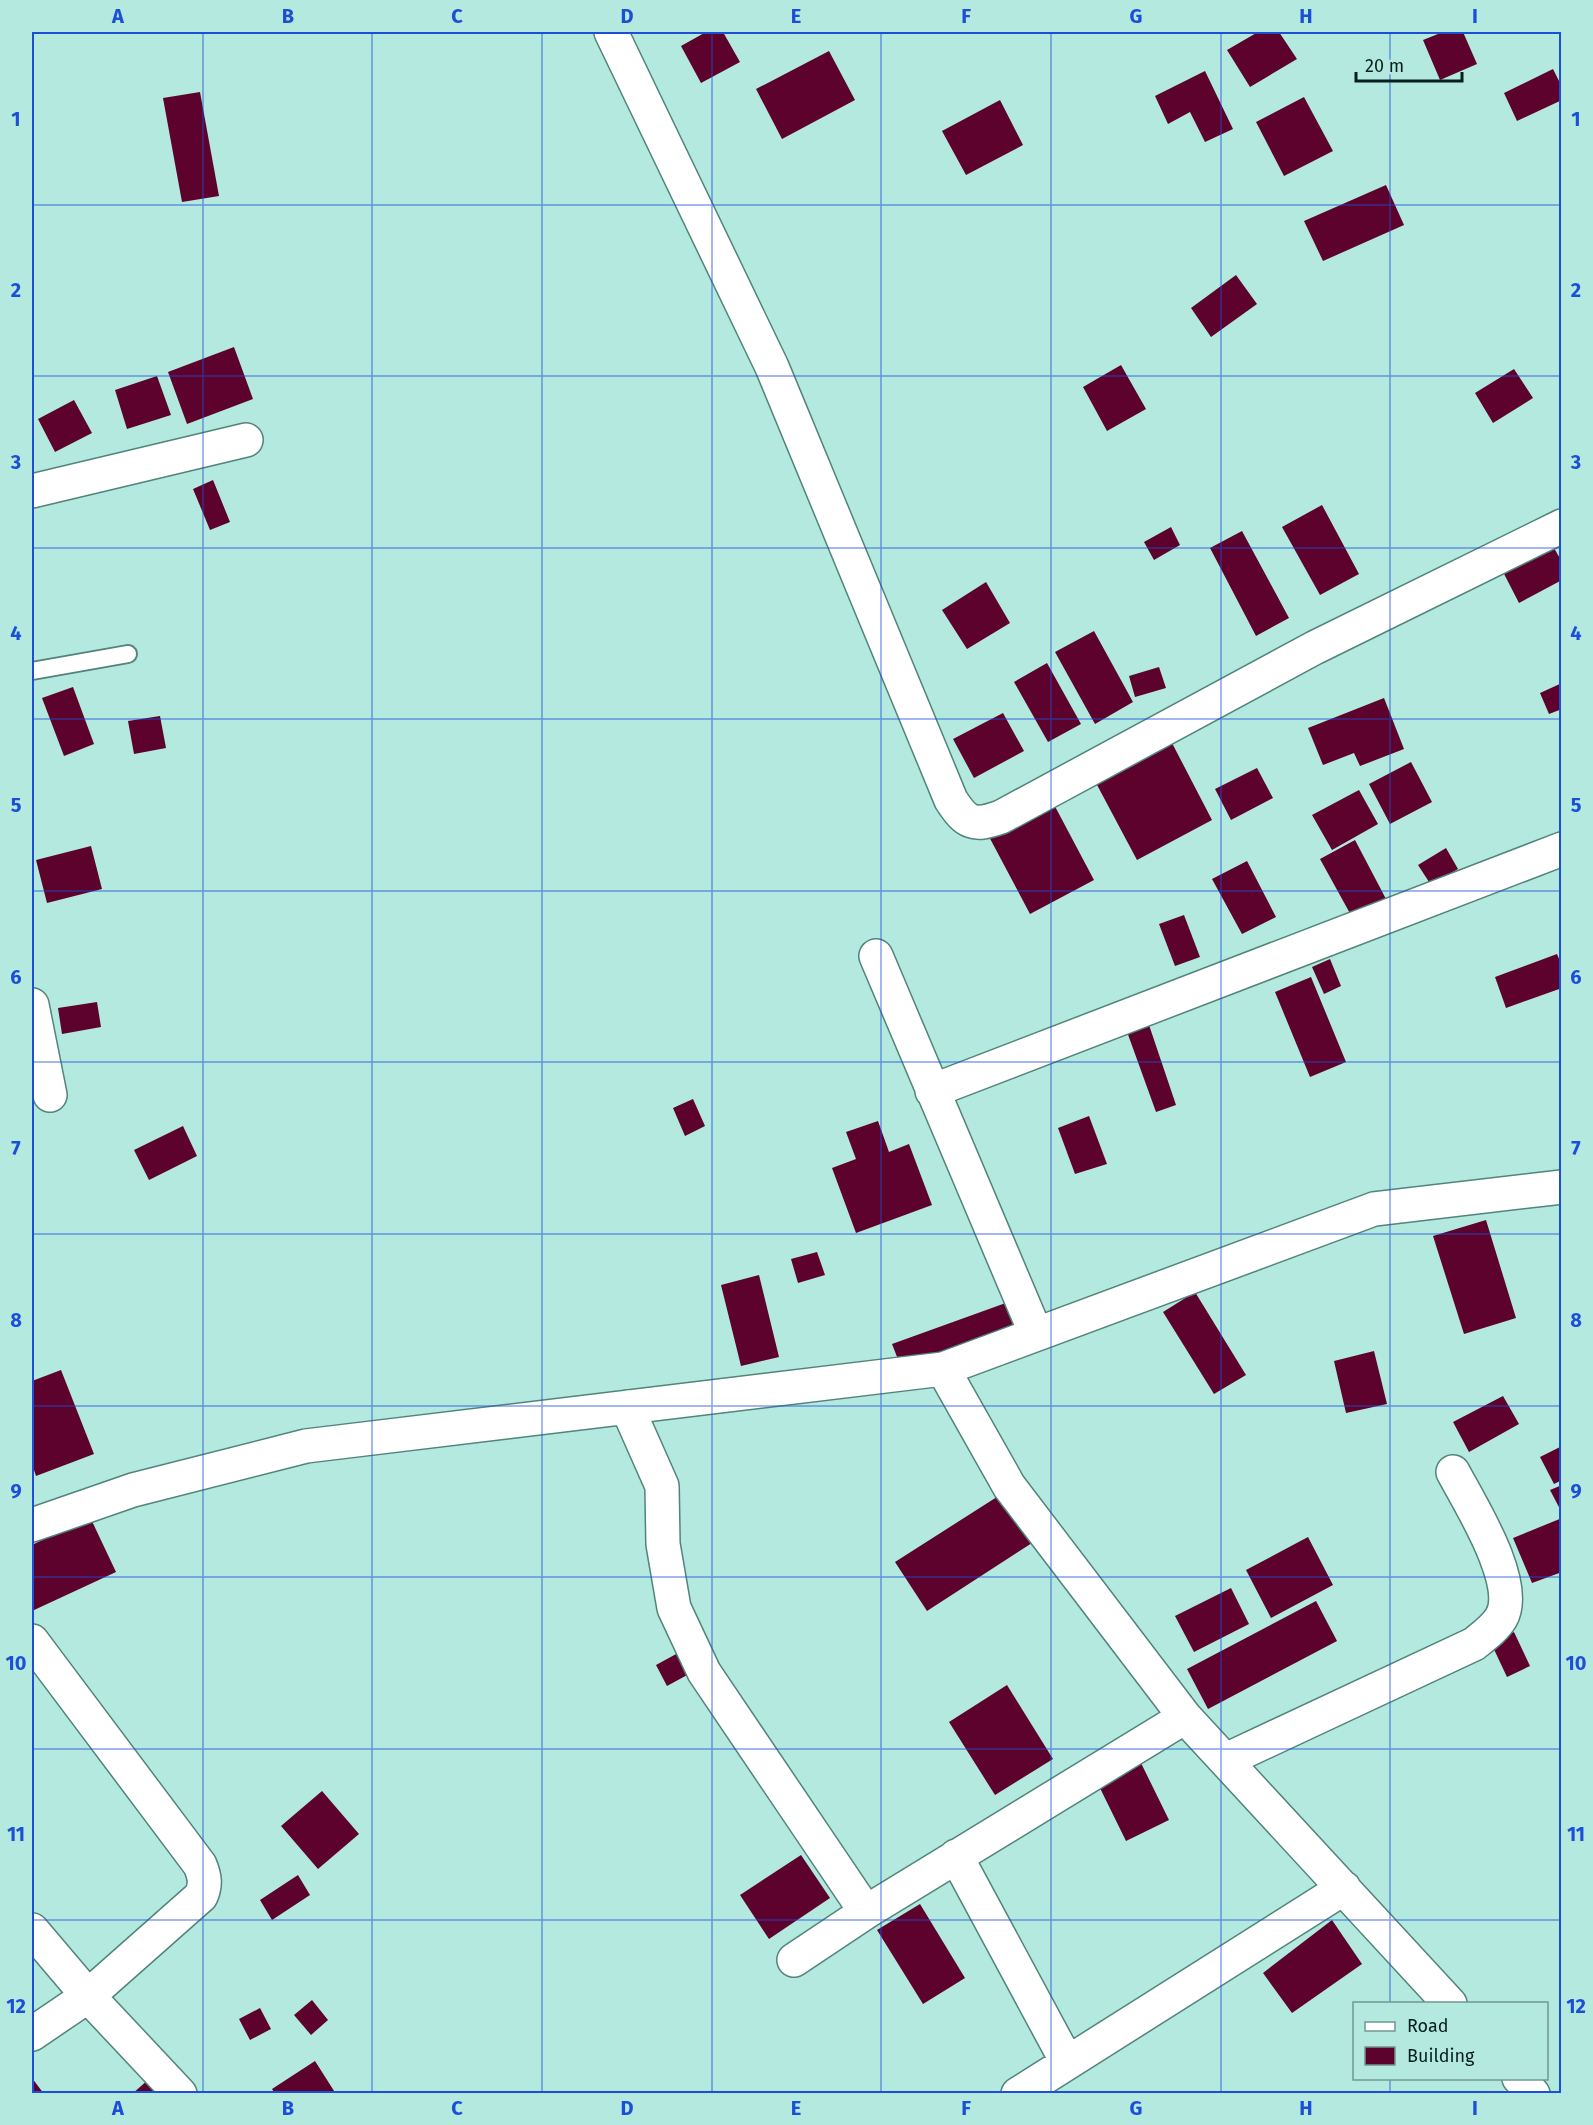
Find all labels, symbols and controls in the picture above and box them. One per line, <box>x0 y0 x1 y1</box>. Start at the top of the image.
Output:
text: A <box>111 4 125 28</box>
text: B <box>282 4 294 28</box>
text: C <box>451 4 463 28</box>
text: D <box>620 4 634 28</box>
text: E <box>791 4 801 28</box>
text: F <box>961 4 971 28</box>
text: G <box>1130 4 1142 28</box>
text: H <box>1299 4 1313 28</box>
text: I <box>1472 4 1478 28</box>
scale bar <box>1356 45 1462 83</box>
text: 20 m <box>1365 55 1404 77</box>
text: 1 <box>11 107 21 131</box>
text: 1 <box>1571 107 1581 131</box>
text: 2 <box>11 278 21 302</box>
text: 2 <box>1571 278 1581 302</box>
text: 3 <box>10 450 21 474</box>
text: 3 <box>1570 450 1581 474</box>
text: 4 <box>10 621 22 645</box>
text: 4 <box>1570 621 1582 645</box>
text: 5 <box>11 793 22 817</box>
text: 5 <box>1571 793 1582 817</box>
text: 6 <box>10 965 22 989</box>
text: 6 <box>1570 965 1582 989</box>
text: 7 <box>11 1136 21 1160</box>
text: 7 <box>1571 1136 1581 1160</box>
text: 8 <box>10 1308 22 1332</box>
text: 8 <box>1570 1308 1582 1332</box>
text: 9 <box>10 1479 22 1503</box>
text: 9 <box>1570 1479 1582 1503</box>
text: 10 <box>6 1651 26 1675</box>
text: 10 <box>1566 1651 1586 1675</box>
text: 11 <box>7 1822 25 1846</box>
text: 11 <box>1567 1822 1585 1846</box>
text: 12 <box>6 1994 26 2018</box>
text: 12 <box>1566 1994 1586 2018</box>
legend <box>1353 2002 1548 2080</box>
text: Road <box>1407 2015 1449 2037</box>
text: Building <box>1407 2045 1475 2067</box>
text: A <box>111 2096 125 2120</box>
text: B <box>282 2096 294 2120</box>
text: C <box>451 2096 463 2120</box>
text: D <box>620 2096 634 2120</box>
text: E <box>791 2096 801 2120</box>
text: F <box>961 2096 971 2120</box>
text: G <box>1130 2096 1142 2120</box>
text: H <box>1299 2096 1313 2120</box>
text: I <box>1472 2096 1478 2120</box>

